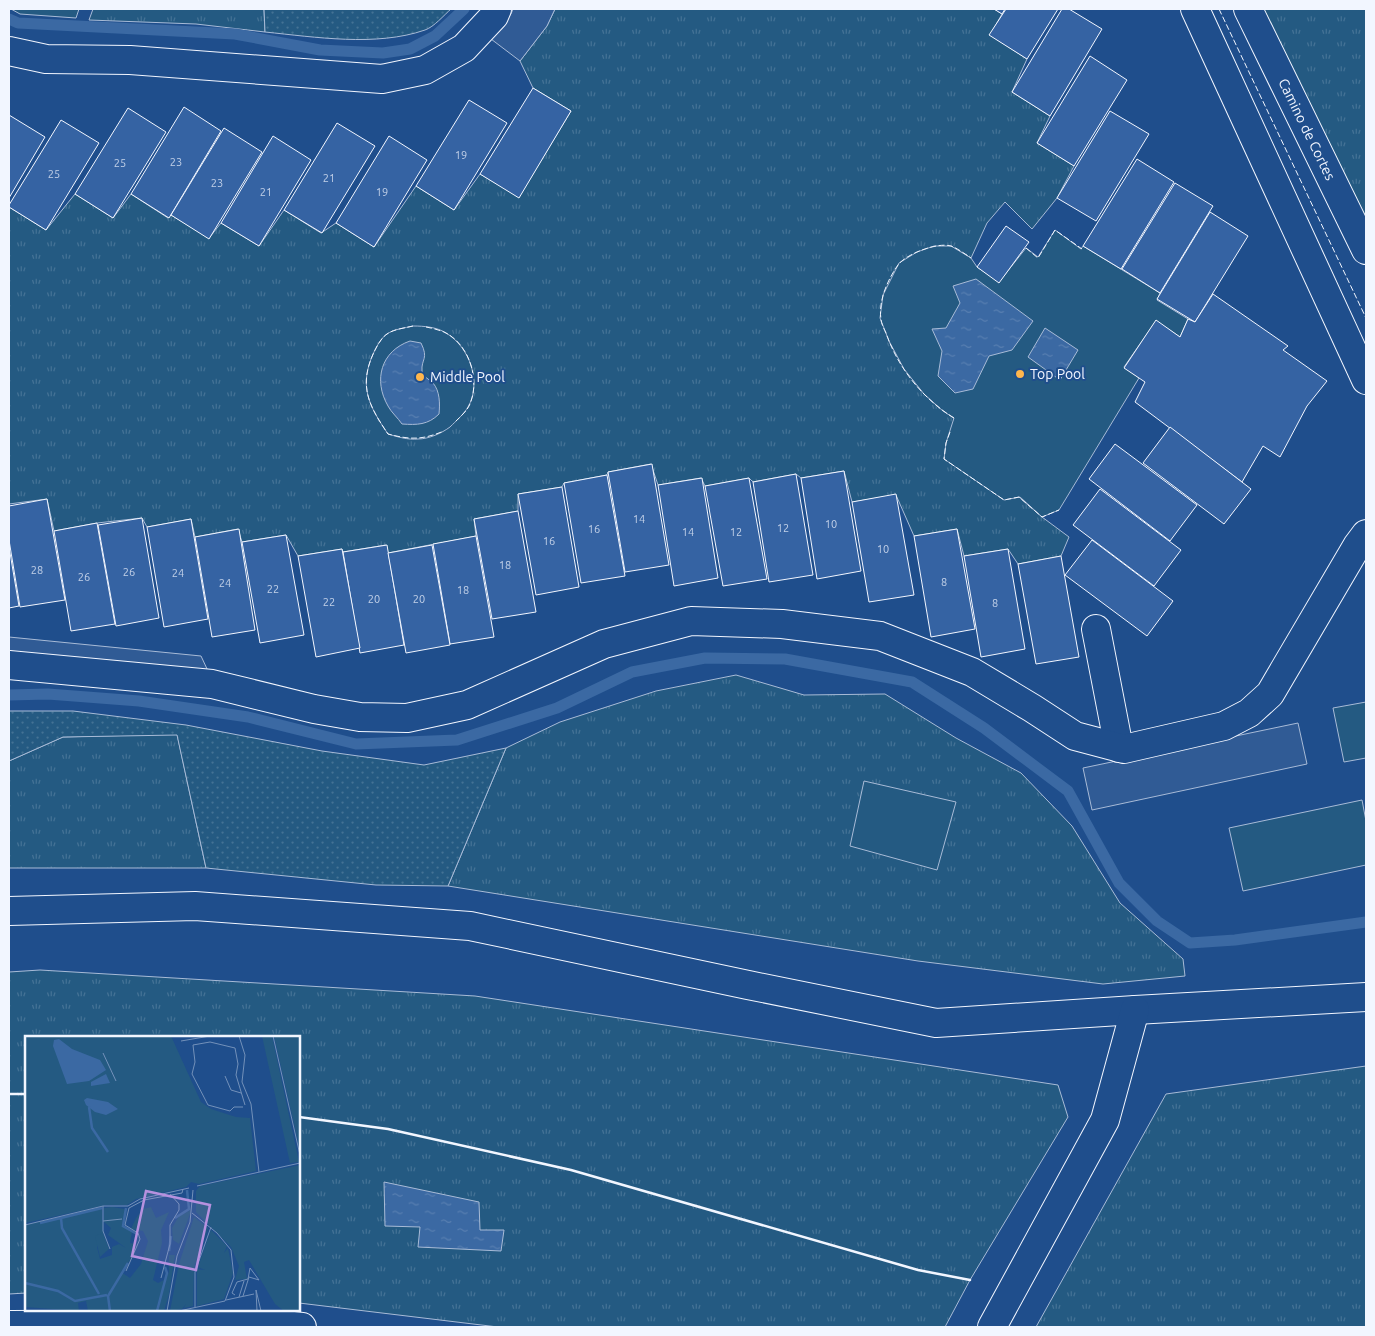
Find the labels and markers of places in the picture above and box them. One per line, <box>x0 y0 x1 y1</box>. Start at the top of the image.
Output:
place label: Top Pool <box>1030 366 1085 382</box>
marker: Top Pool <box>1014 368 1026 380</box>
place label: Middle Pool <box>430 369 505 385</box>
marker: Middle Pool <box>414 371 426 383</box>

